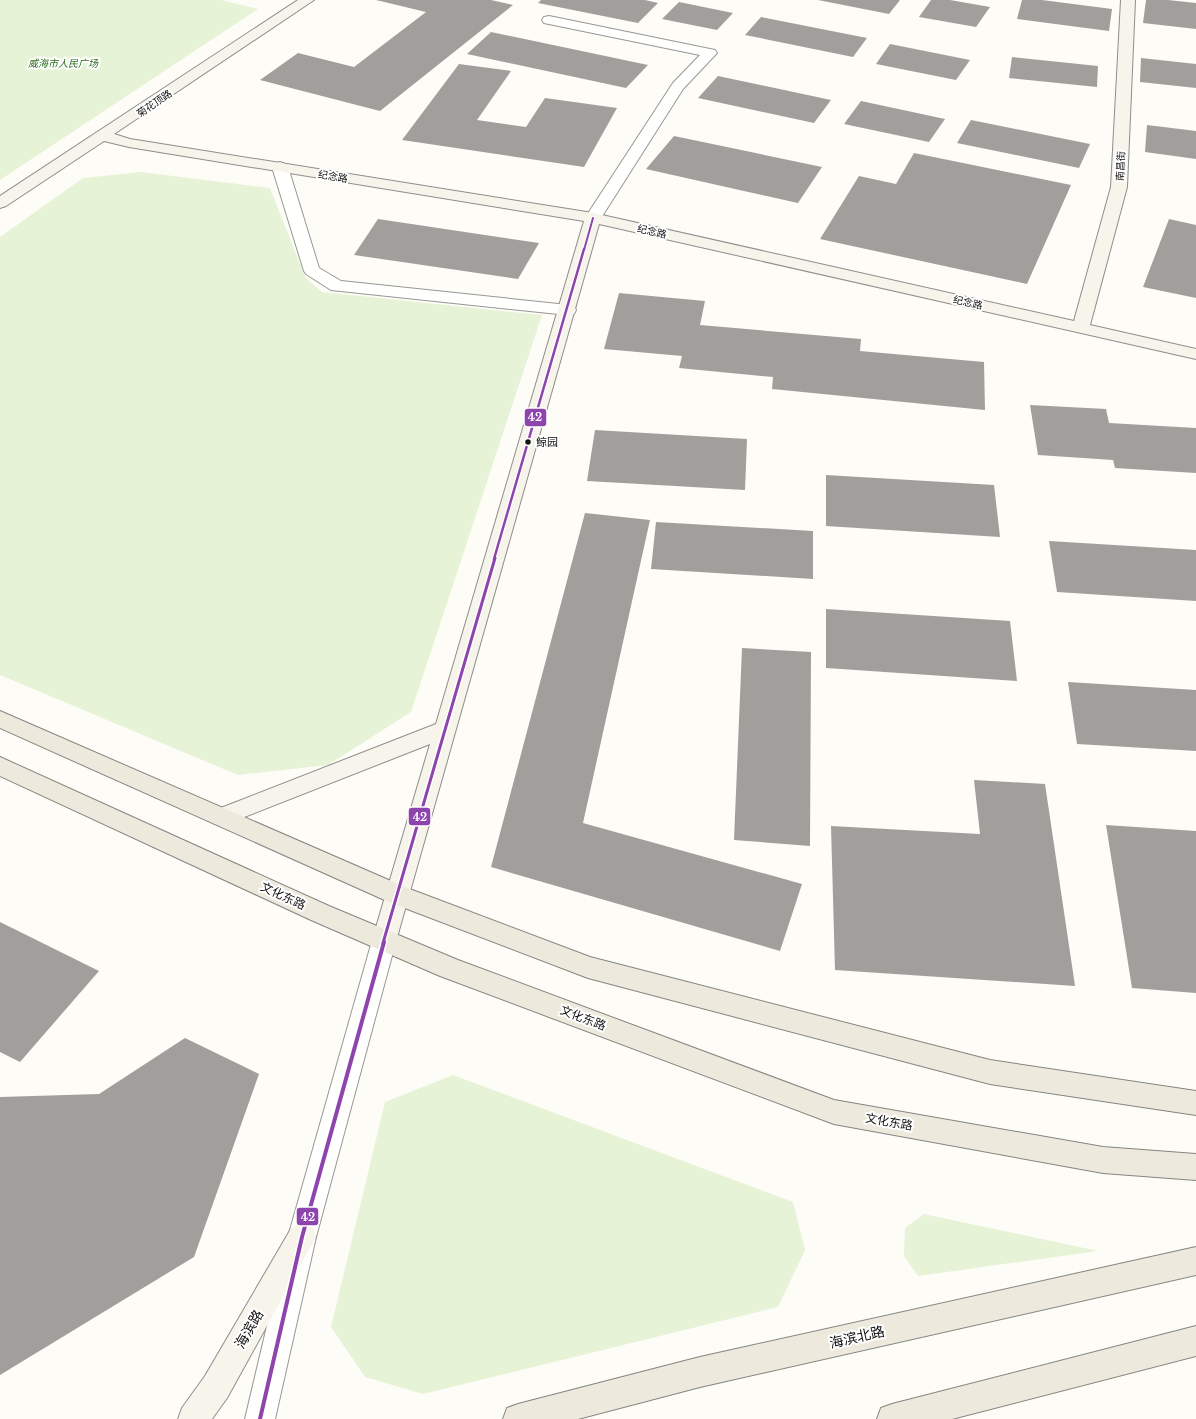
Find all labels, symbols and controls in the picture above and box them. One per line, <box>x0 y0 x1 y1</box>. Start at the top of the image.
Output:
park label: 威海市人民广场 <box>28 57 99 70</box>
street label: 菊花顶路 <box>134 87 174 120</box>
street label: 南昌街 <box>1113 151 1128 181</box>
street label: 纪念路 <box>317 168 349 185</box>
street label: 纪念路 <box>636 222 668 241</box>
street label: 纪念路 <box>952 293 984 312</box>
line badge: 42 <box>524 408 547 427</box>
text: 42 <box>528 410 542 424</box>
place label: 鲸园 <box>536 435 558 449</box>
marker: 鲸园 <box>523 437 533 447</box>
line badge: 42 <box>408 807 431 826</box>
text: 42 <box>413 810 427 824</box>
street label: 文化东路 <box>258 879 308 912</box>
street label: 文化东路 <box>558 1002 608 1033</box>
street label: 文化东路 <box>864 1110 914 1133</box>
line badge: 42 <box>296 1207 319 1226</box>
text: 42 <box>301 1210 315 1224</box>
street label: 海滨路 <box>231 1306 267 1352</box>
street label: 海滨北路 <box>828 1322 886 1352</box>

